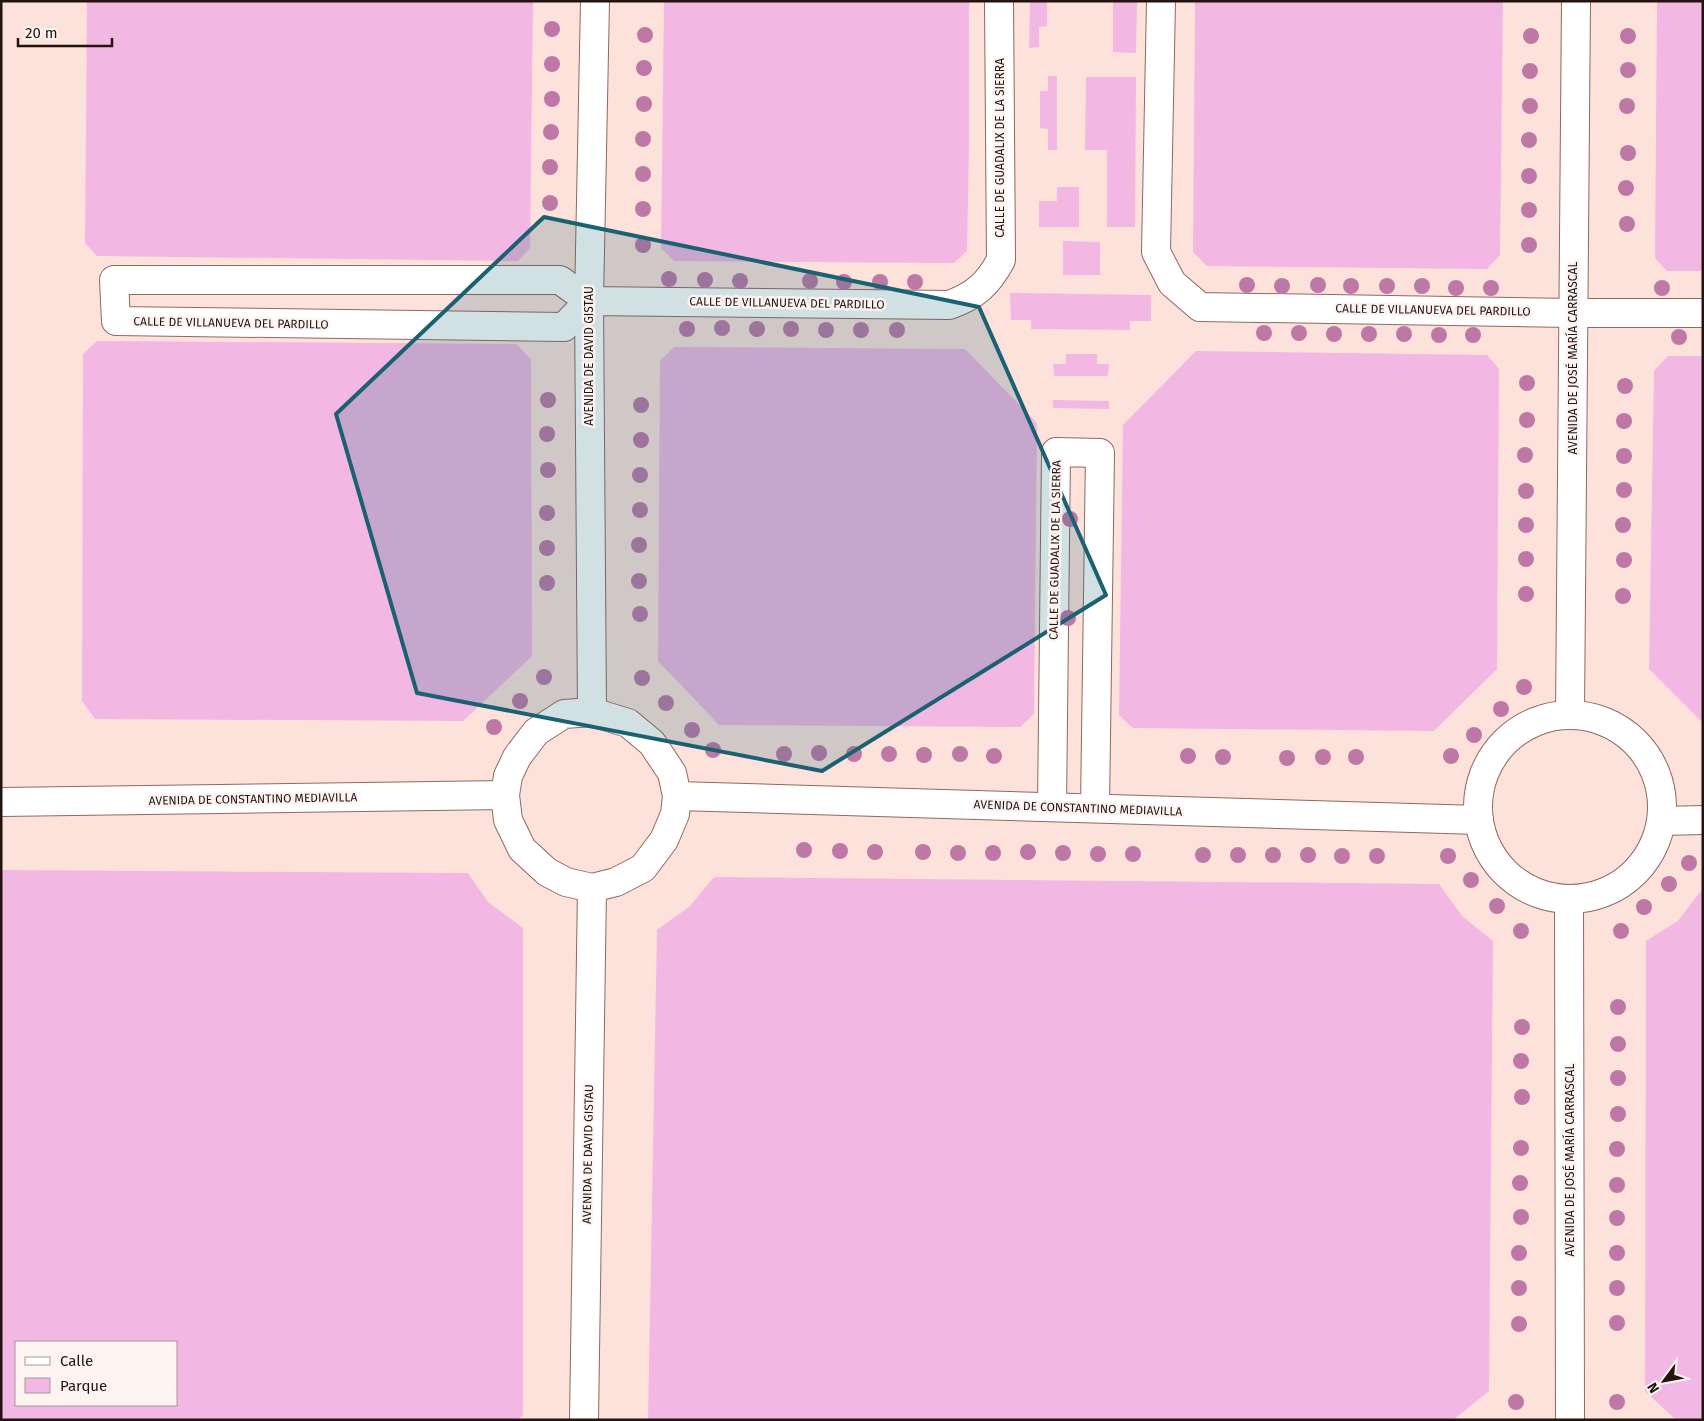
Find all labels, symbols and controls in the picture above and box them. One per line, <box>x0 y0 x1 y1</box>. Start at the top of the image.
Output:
scale bar <box>18 15 111 47</box>
text: 20 m <box>25 24 58 42</box>
street label: CALLE DE GUADALIX DE LA SIERRA <box>993 58 1007 238</box>
street label: AVENIDA DE JOSÉ MARÍA CARRASCAL <box>1565 262 1580 454</box>
street label: AVENIDA DE DAVID GISTAU <box>582 286 596 426</box>
street label: CALLE DE VILLANUEVA DEL PARDILLO <box>689 294 885 312</box>
street label: CALLE DE VILLANUEVA DEL PARDILLO <box>1335 301 1531 319</box>
street label: CALLE DE VILLANUEVA DEL PARDILLO <box>133 314 329 332</box>
street label: CALLE DE GUADALIX DE LA SIERRA <box>1046 460 1064 640</box>
street label: AVENIDA DE CONSTANTINO MEDIAVILLA <box>149 790 358 808</box>
street label: AVENIDA DE CONSTANTINO MEDIAVILLA <box>973 797 1183 819</box>
street label: AVENIDA DE JOSÉ MARÍA CARRASCAL <box>1562 1064 1577 1256</box>
street label: AVENIDA DE DAVID GISTAU <box>580 1084 596 1224</box>
legend <box>15 1341 178 1406</box>
text: Calle <box>60 1352 93 1370</box>
north arrow <box>1639 1356 1689 1406</box>
text: Parque <box>60 1377 107 1395</box>
text: N <box>1644 1379 1663 1396</box>

